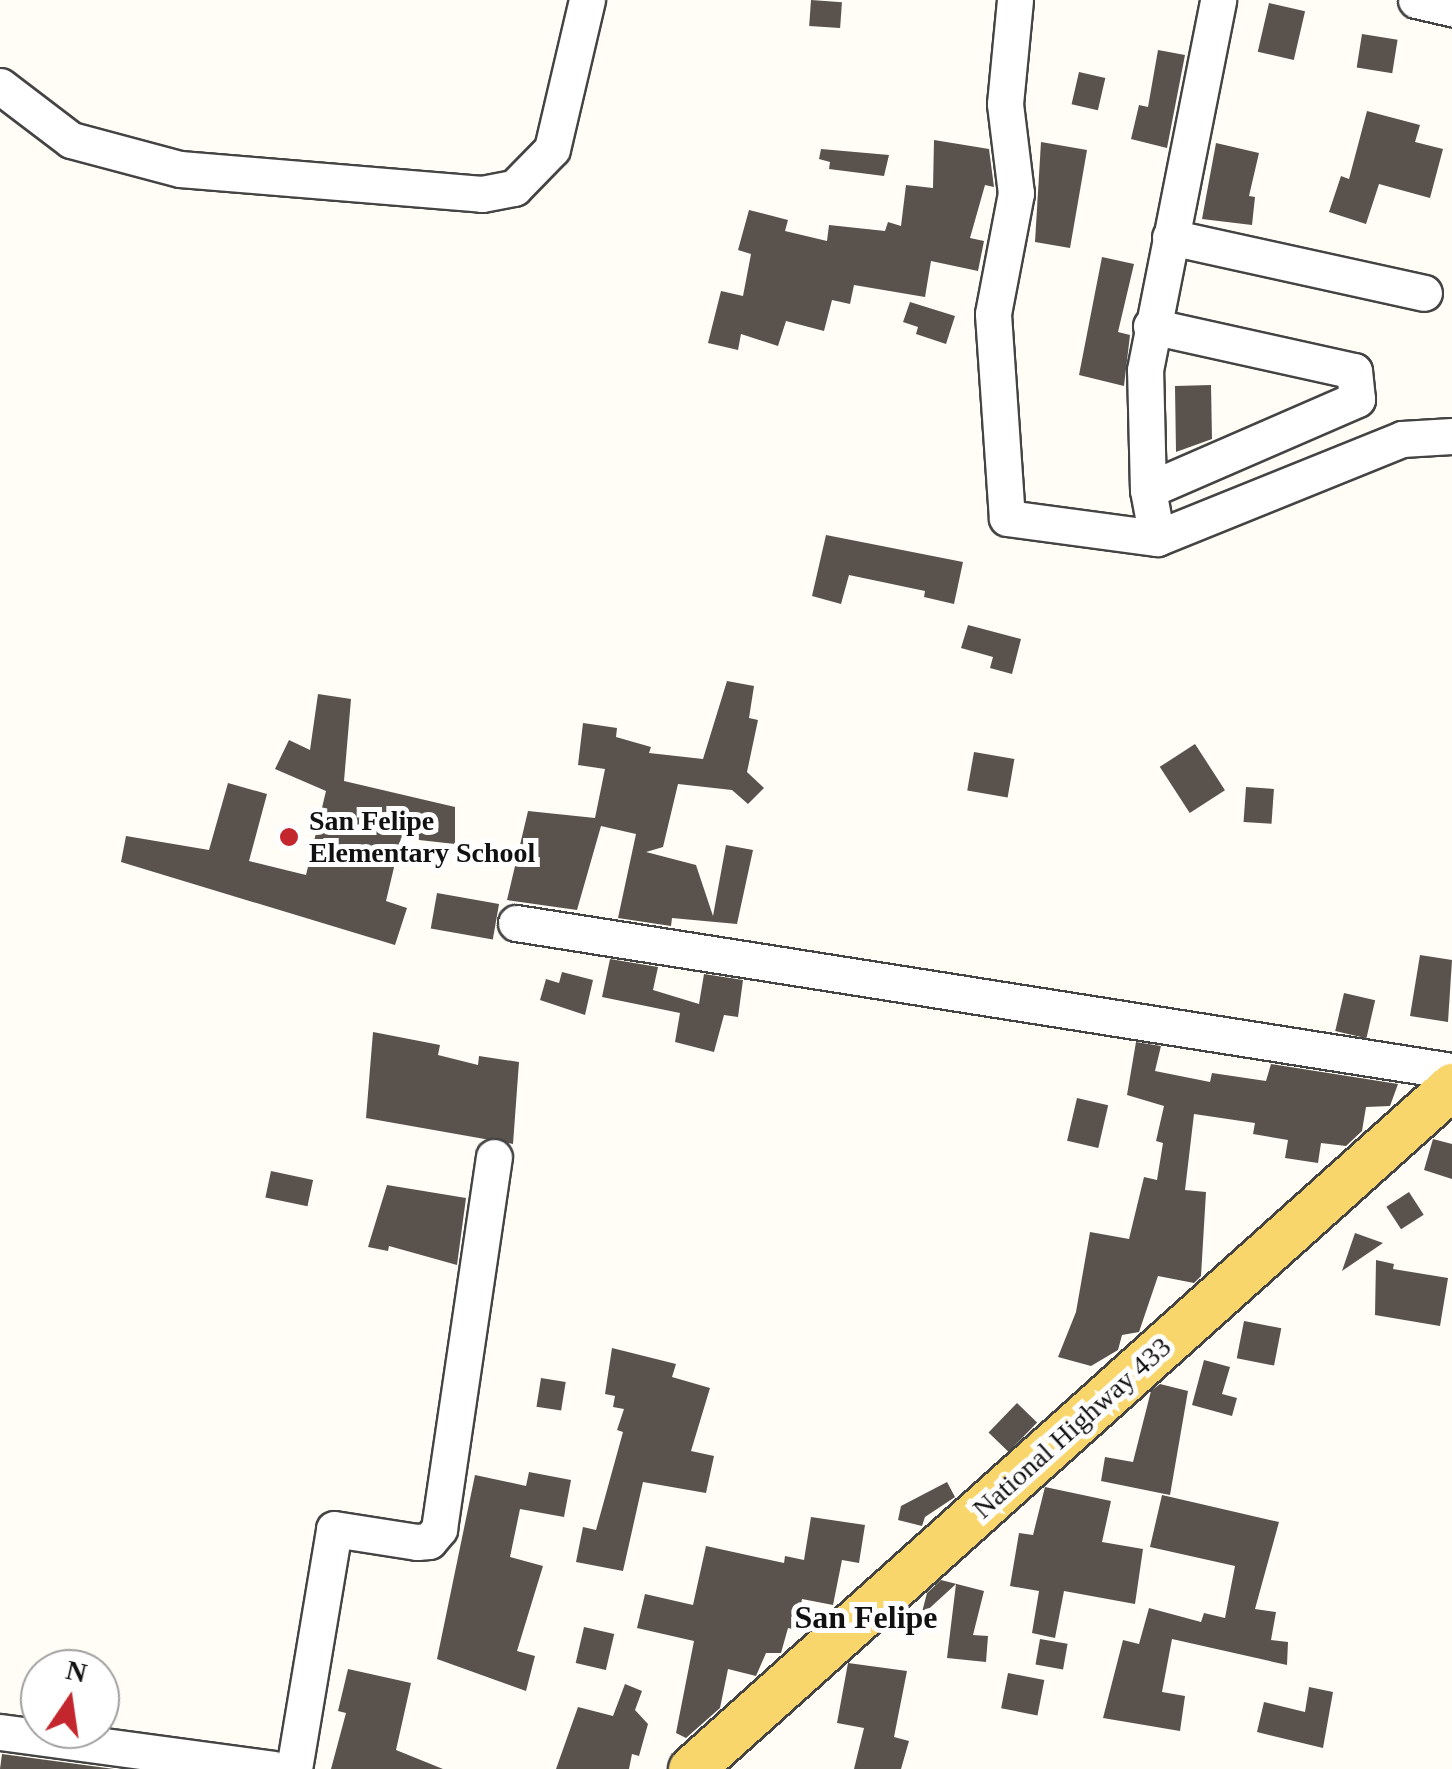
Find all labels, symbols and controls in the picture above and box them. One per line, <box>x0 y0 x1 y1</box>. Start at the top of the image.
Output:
place label: San Felipe Elementary School <box>309 804 535 870</box>
marker: San Felipe Elementary School <box>278 826 300 848</box>
street label: National Highway 433 <box>966 1330 1178 1526</box>
district label: San Felipe <box>794 1598 938 1636</box>
north arrow <box>20 1649 120 1749</box>
text: N <box>63 1654 90 1689</box>

